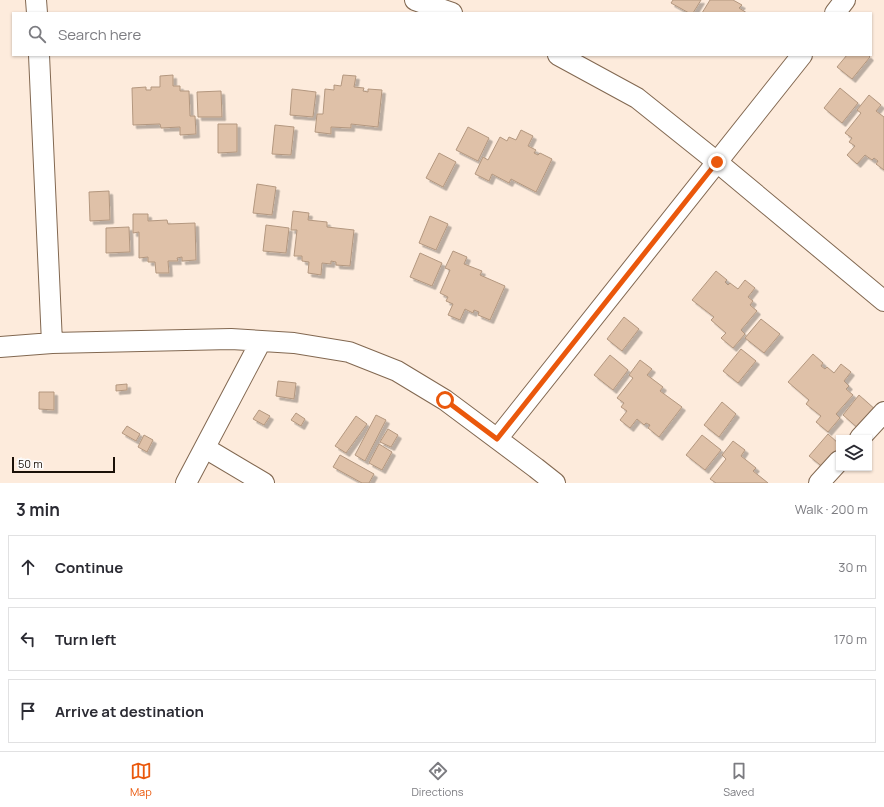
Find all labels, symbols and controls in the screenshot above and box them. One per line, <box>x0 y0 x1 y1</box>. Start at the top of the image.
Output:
search box <box>12 12 872 56</box>
icon: search <box>26 23 48 45</box>
text: Search here <box>58 24 141 45</box>
route end <box>708 153 726 171</box>
route start <box>436 391 454 409</box>
map controls <box>836 435 872 471</box>
button: layers <box>836 435 872 471</box>
scale bar <box>12 455 115 474</box>
text: 50 m <box>18 456 43 471</box>
text: 3 min <box>16 498 60 521</box>
text: Walk · 200 m <box>795 500 868 518</box>
icon: ahead <box>17 556 39 578</box>
text: Continue <box>55 557 123 578</box>
text: 30 m <box>838 558 867 576</box>
icon: left <box>17 628 39 650</box>
text: Turn left <box>55 629 117 650</box>
text: 170 m <box>834 630 867 648</box>
icon: arrive <box>17 700 39 722</box>
text: Arrive at destination <box>55 701 204 722</box>
tab: Map <box>130 760 152 799</box>
tab: Directions <box>411 760 464 799</box>
tab: Saved <box>723 760 754 799</box>

